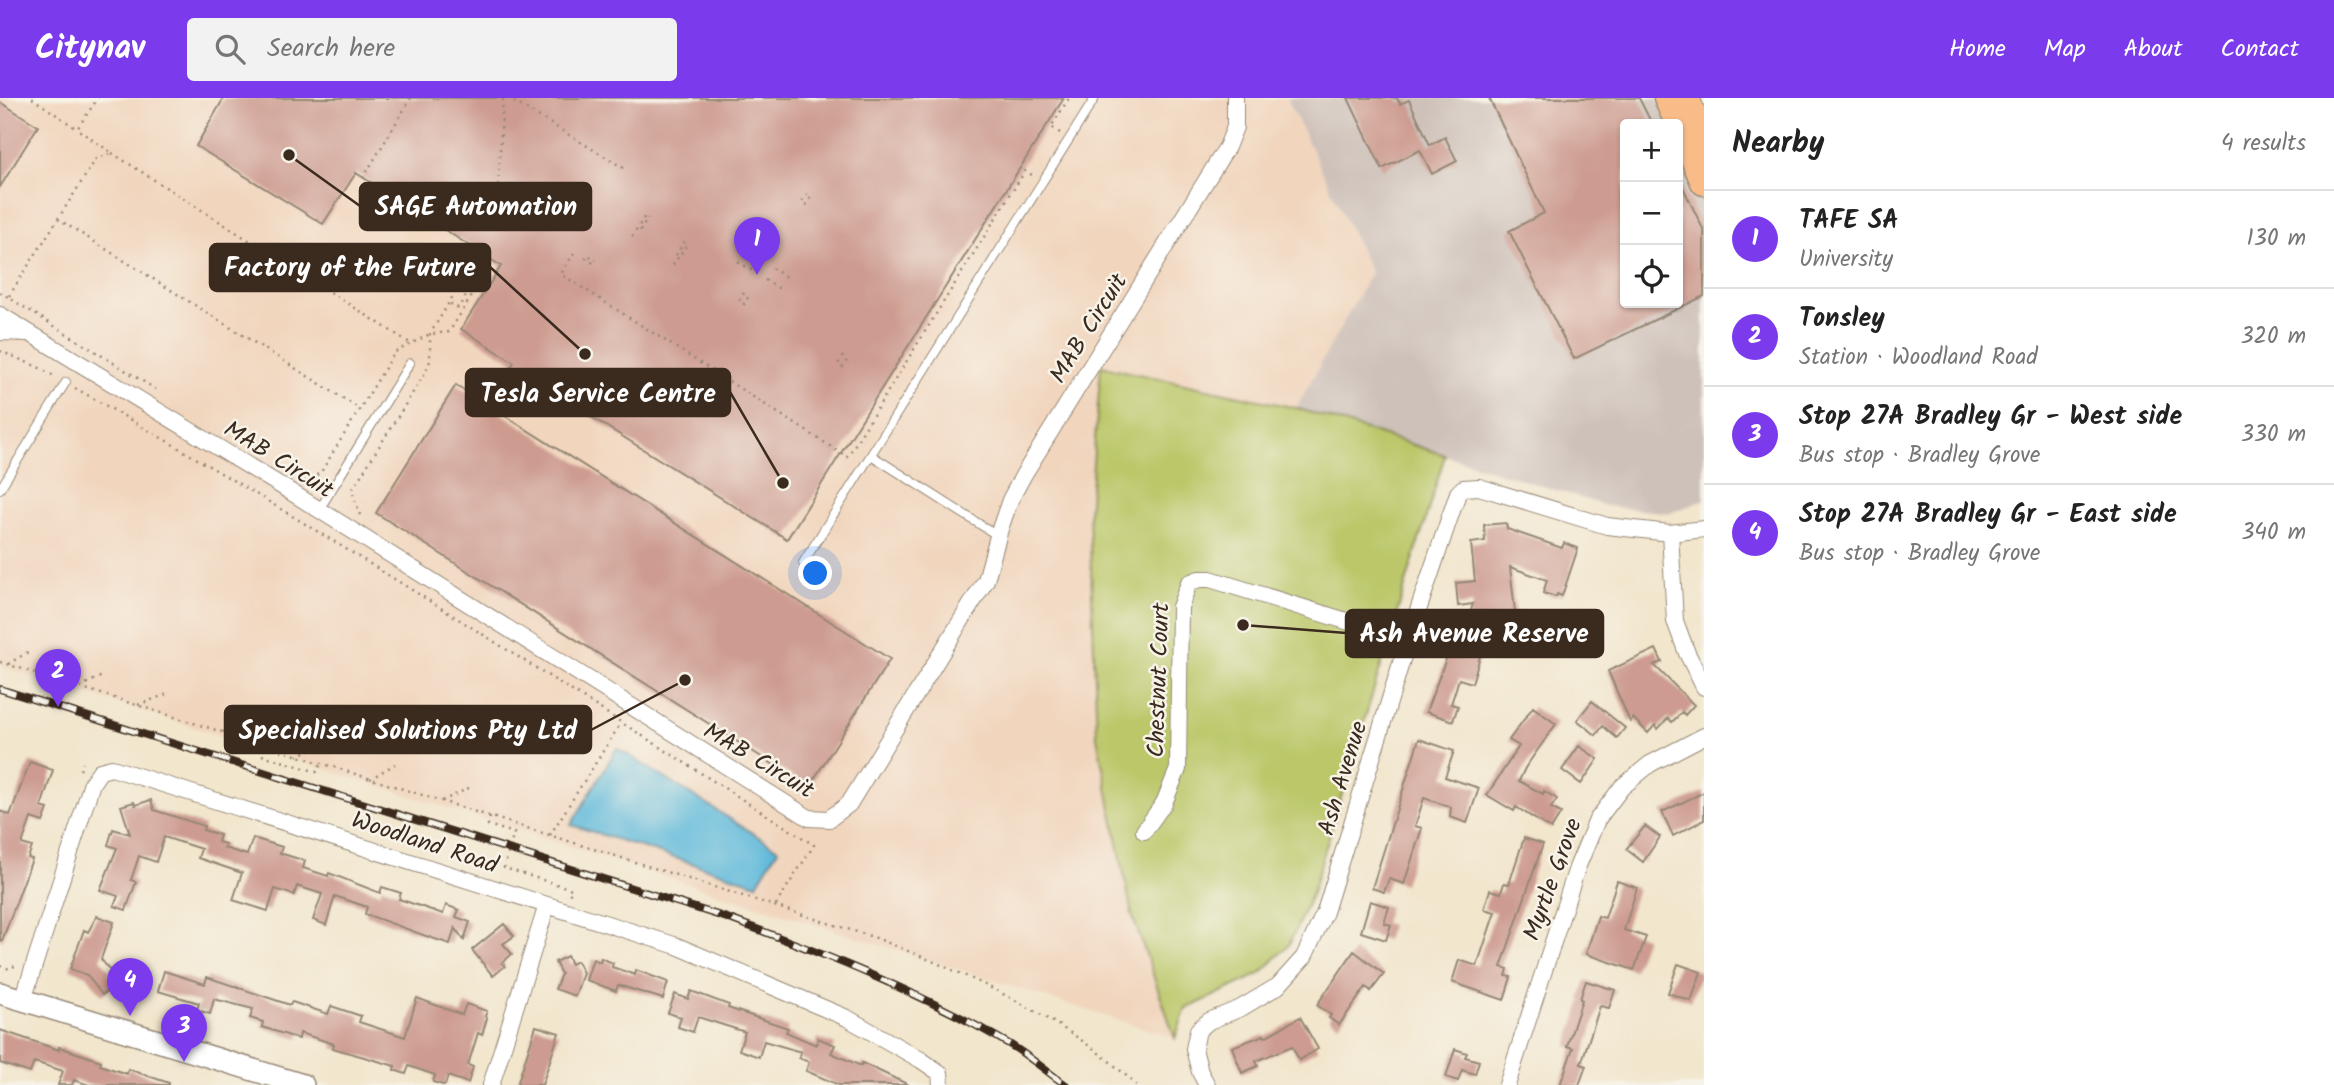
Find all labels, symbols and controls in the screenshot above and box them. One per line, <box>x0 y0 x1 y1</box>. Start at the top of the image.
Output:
search box <box>187 18 677 81</box>
text: Citynav <box>35 23 145 76</box>
text: Search here <box>267 28 395 70</box>
icon: search <box>211 30 249 68</box>
text: Home <box>1949 30 2006 69</box>
text: Map <box>2044 30 2086 69</box>
text: About <box>2124 30 2182 69</box>
text: Contact <box>2220 30 2299 69</box>
map controls <box>1620 119 1683 308</box>
button: + <box>1620 119 1683 182</box>
text: Nearby <box>1732 120 1824 168</box>
text: 4 results <box>2221 126 2306 162</box>
button: − <box>1620 182 1683 245</box>
callout: SAGE Automation <box>360 183 591 230</box>
text: SAGE Automation <box>375 187 577 229</box>
text: TAFE SA <box>1799 200 1899 242</box>
pin: 1 <box>734 217 780 275</box>
text: 1 <box>1752 221 1758 257</box>
text: 130 m <box>2247 221 2306 257</box>
text: University <box>1799 242 1893 278</box>
callout: Factory of the Future <box>210 244 490 291</box>
button: locate <box>1620 245 1683 308</box>
text: Factory of the Future <box>224 248 476 290</box>
street label: MAB Circuit <box>1040 265 1139 392</box>
text: Tonsley <box>1799 298 1885 340</box>
text: 2 <box>1748 319 1762 355</box>
text: 320 m <box>2240 319 2306 355</box>
text: Station · Woodland Road <box>1799 340 2038 376</box>
callout: Tesla Service Centre <box>466 369 730 416</box>
text: Tesla Service Centre <box>480 374 716 416</box>
text: Stop 27A Bradley Gr - West side <box>1799 396 2182 438</box>
street label: MAB Circuit <box>215 411 342 510</box>
text: 3 <box>1749 417 1761 453</box>
text: 330 m <box>2241 417 2306 453</box>
text: Bus stop · Bradley Grove <box>1799 438 2040 474</box>
text: Stop 27A Bradley Gr - East side <box>1799 494 2177 536</box>
text: 4 <box>1749 515 1761 551</box>
text: 340 m <box>2241 515 2306 551</box>
text: Bus stop · Bradley Grove <box>1799 536 2040 572</box>
your location <box>798 556 832 590</box>
street label: Chestnut Court <box>1137 601 1182 758</box>
callout: Ash Avenue Reserve <box>1346 610 1603 657</box>
text: Ash Avenue Reserve <box>1359 614 1589 656</box>
pin: 2 <box>35 649 81 707</box>
callout: Specialised Solutions Pty Ltd <box>225 706 591 753</box>
text: Specialised Solutions Pty Ltd <box>239 711 578 753</box>
street label: MAB Circuit <box>695 713 822 810</box>
street label: Ash Avenue <box>1308 716 1379 841</box>
street label: Woodland Road <box>346 801 504 886</box>
street label: Myrtle Grove <box>1513 812 1594 946</box>
pin: 4 <box>107 958 153 1016</box>
pin: 3 <box>161 1004 207 1062</box>

